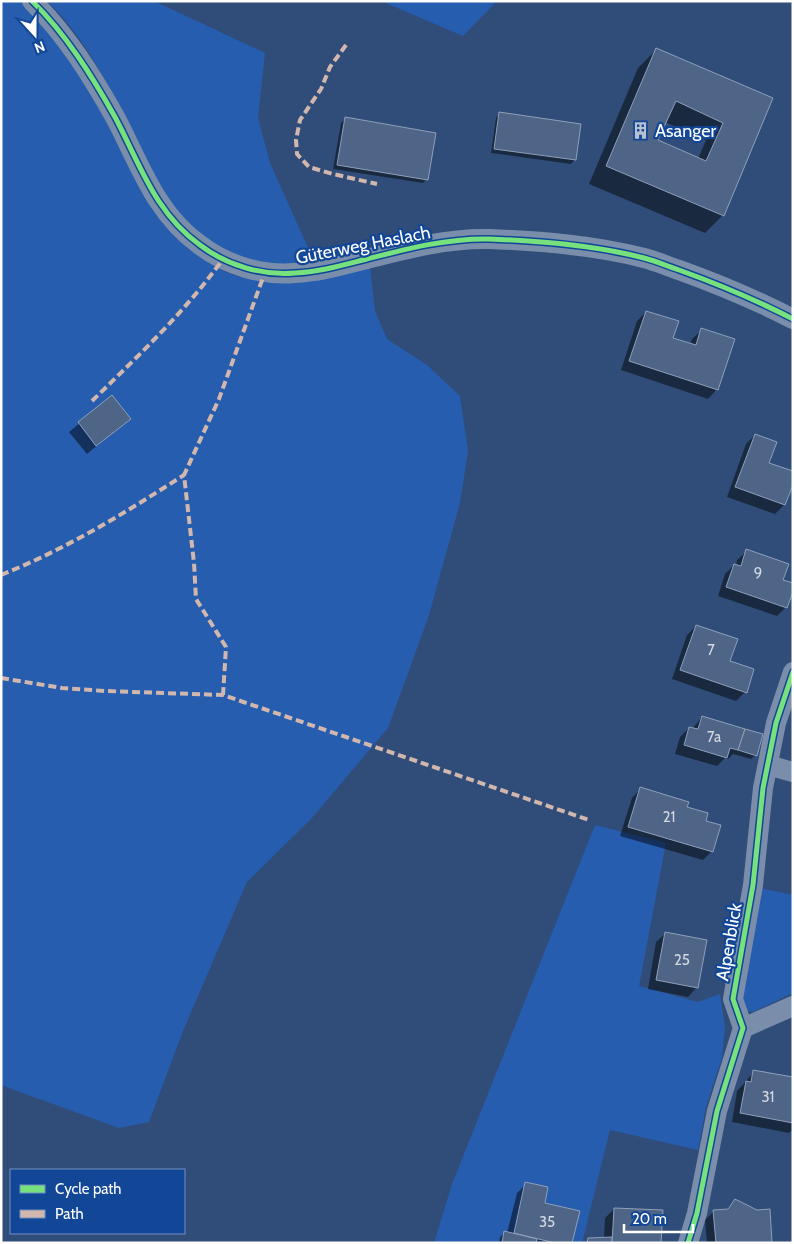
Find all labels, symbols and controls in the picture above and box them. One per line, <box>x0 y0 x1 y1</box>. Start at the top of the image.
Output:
north arrow <box>10 10 60 60</box>
text: N <box>32 37 48 57</box>
place label: Asanger <box>655 120 716 142</box>
building icon: Asanger <box>631 121 651 141</box>
street label: Güterweg Haslach <box>294 221 432 269</box>
house number: 9 <box>754 564 762 582</box>
house number: 7 <box>707 641 715 659</box>
house number: 7a <box>707 728 722 746</box>
house number: 21 <box>663 808 675 826</box>
street label: Alpenblick <box>711 900 747 983</box>
house number: 25 <box>674 951 690 969</box>
house number: 31 <box>761 1088 775 1106</box>
legend <box>10 1169 185 1234</box>
text: Cycle path <box>55 1180 121 1198</box>
scale bar <box>624 1202 693 1234</box>
text: Path <box>55 1205 84 1223</box>
text: 20 m <box>632 1210 667 1228</box>
house number: 35 <box>539 1213 555 1231</box>

